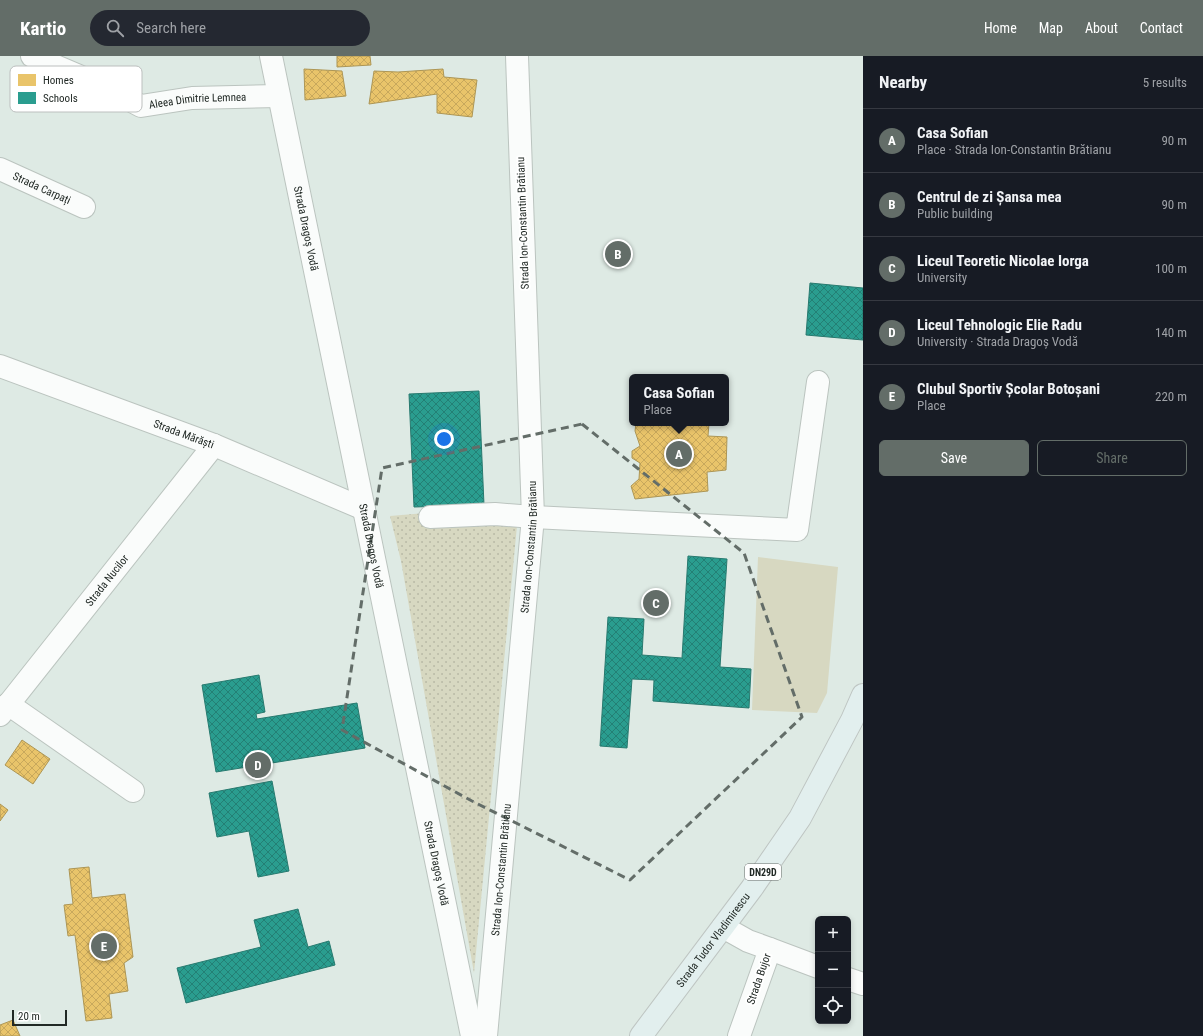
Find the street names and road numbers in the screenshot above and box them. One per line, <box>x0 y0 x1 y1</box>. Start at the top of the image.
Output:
street label: Aleea Dimitrie Lemnea <box>148 90 246 111</box>
street label: Strada Ion-Constantin Brătianu <box>514 156 532 290</box>
street label: Strada Carpați <box>11 169 73 207</box>
street label: Strada Dragoș Vodă <box>291 185 321 272</box>
street label: Strada Mărăști <box>152 417 216 451</box>
street label: Strada Ion-Constantin Brătianu <box>518 480 539 614</box>
street label: Strada Dragoș Vodă <box>356 502 386 589</box>
street label: Strada Nucilor <box>83 551 132 608</box>
street label: Strada Ion-Constantin Brătianu <box>489 803 514 936</box>
street label: Strada Dragoș Vodă <box>422 820 452 907</box>
road number: DN29D <box>745 864 781 880</box>
street label: Strada Tudor Vladimirescu <box>673 890 753 990</box>
street label: Strada Bujor <box>744 951 774 1006</box>

